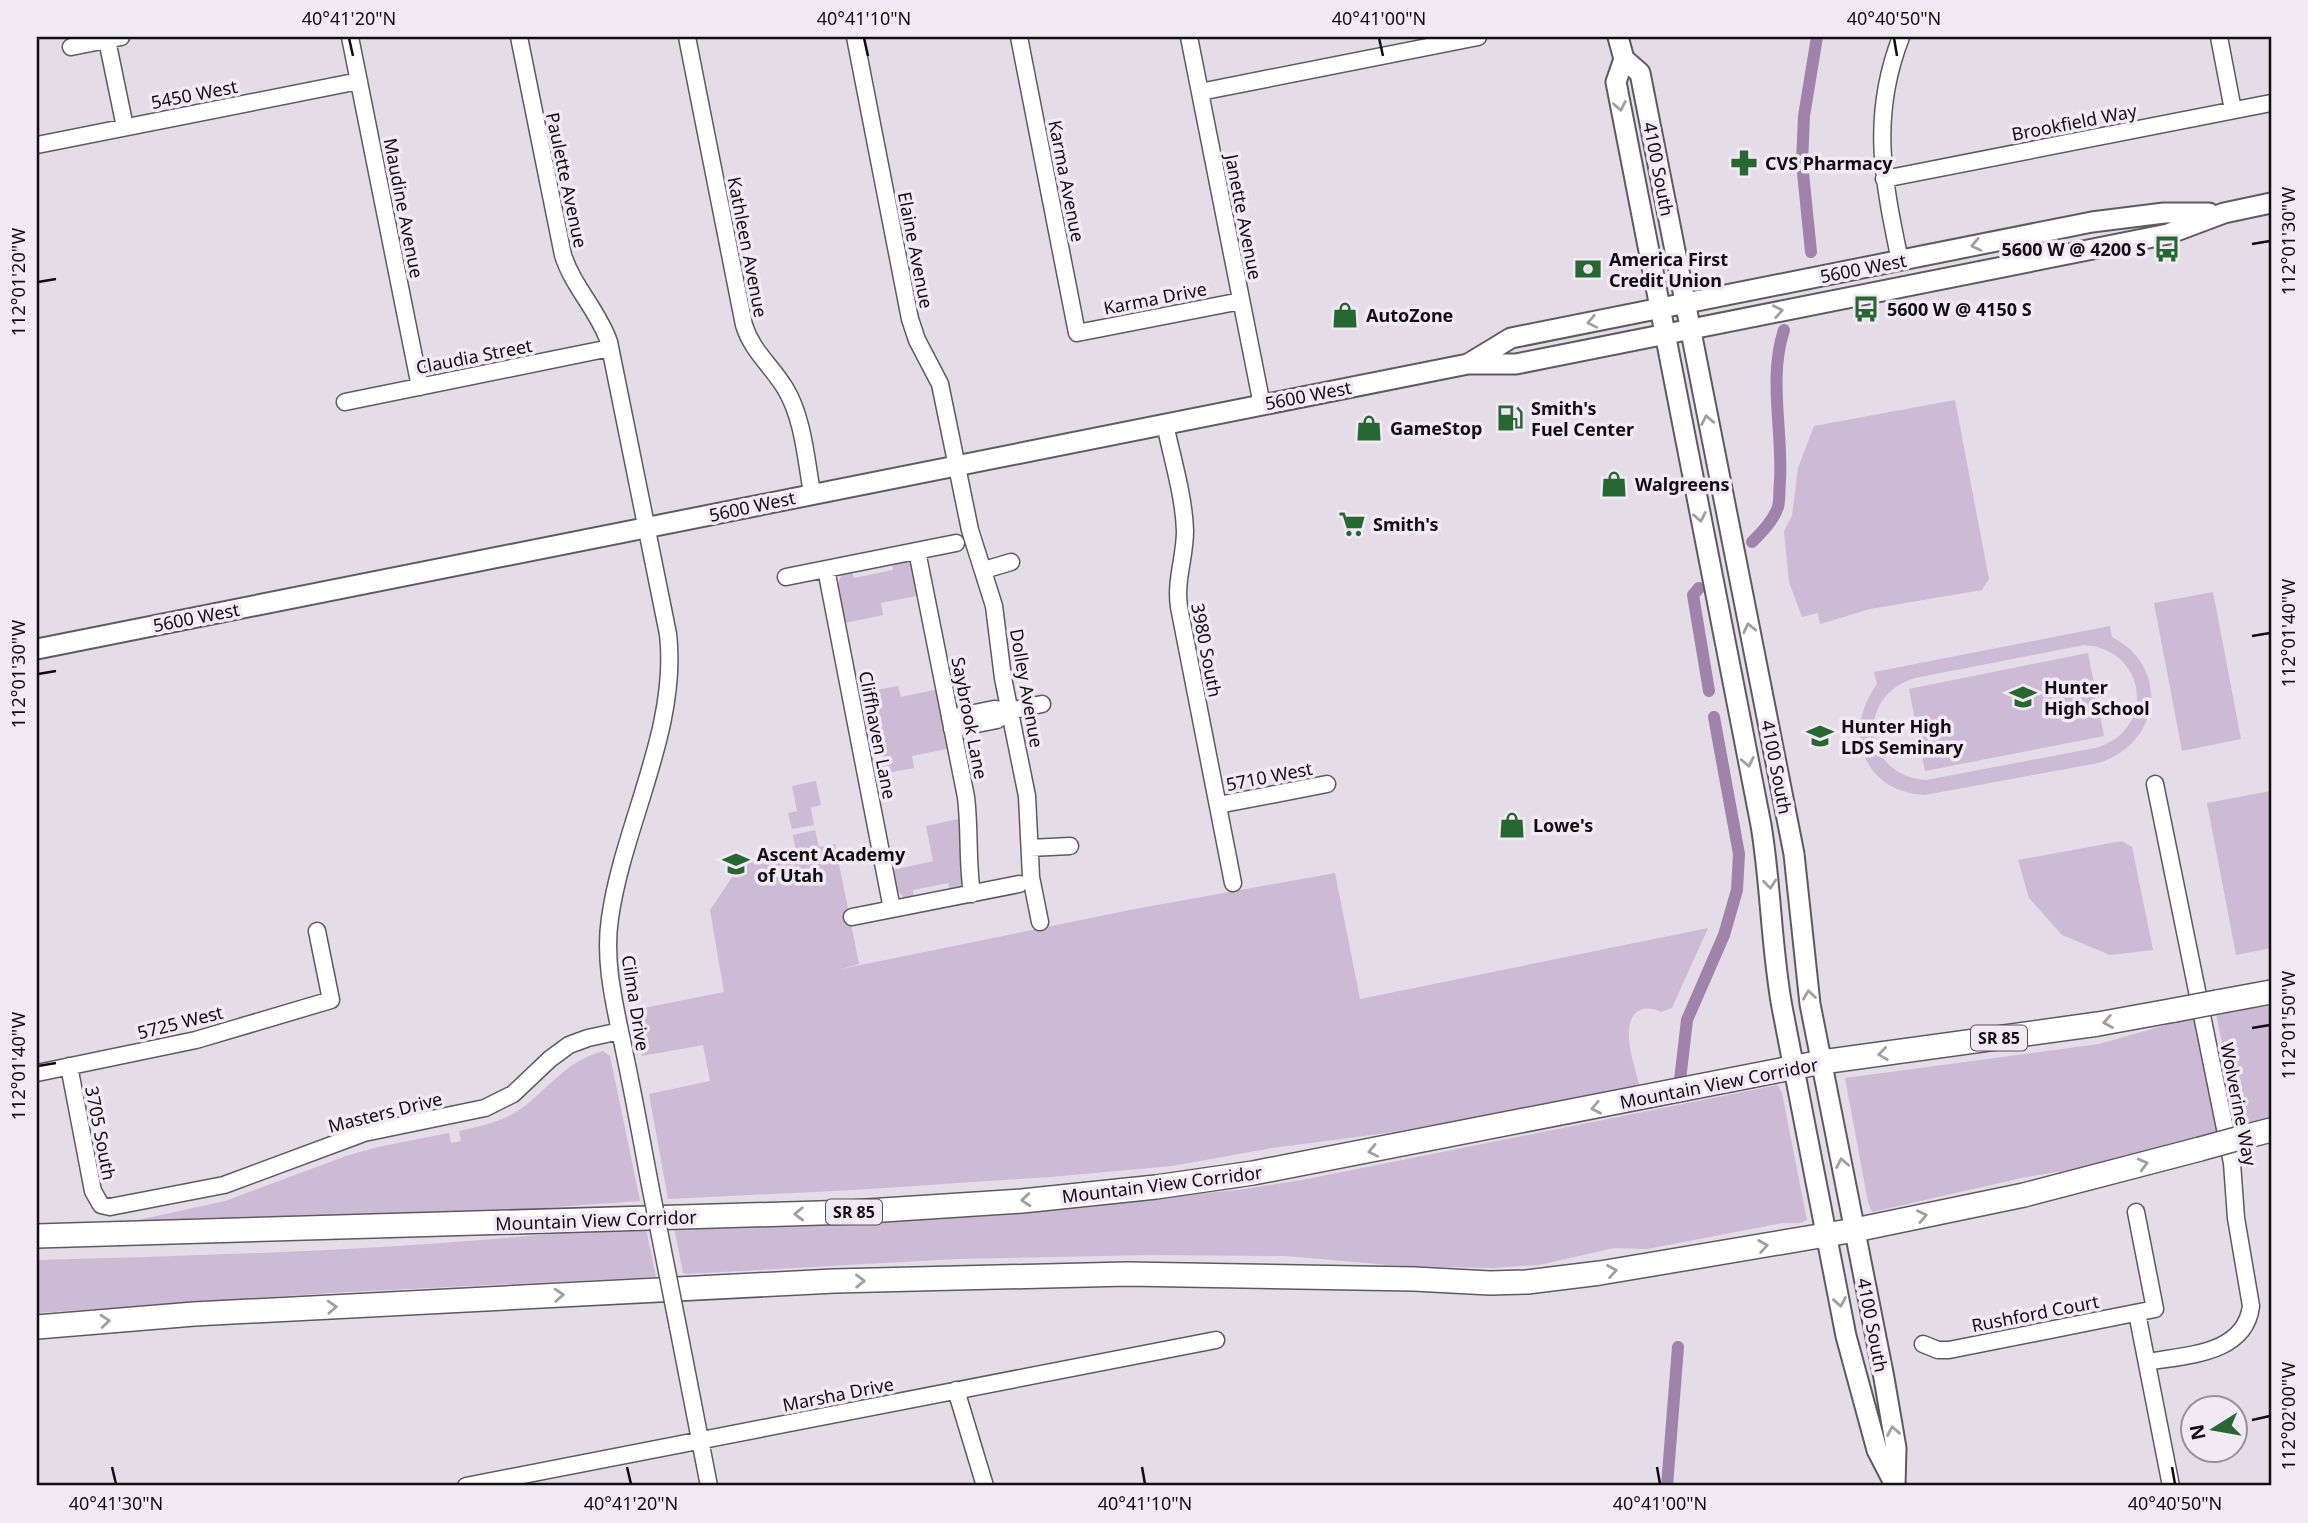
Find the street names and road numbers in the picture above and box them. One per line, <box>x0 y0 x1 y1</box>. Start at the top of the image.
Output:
street label: 5450 West <box>149 74 240 114</box>
street label: Brookfield Way <box>2009 98 2140 146</box>
street label: Paulette Avenue <box>541 110 593 250</box>
street label: Karma Avenue <box>1043 118 1091 244</box>
street label: 4100 South <box>1638 120 1680 218</box>
street label: Maudine Avenue <box>379 136 429 280</box>
street label: Janette Avenue <box>1220 150 1268 282</box>
street label: Kathleen Avenue <box>723 175 773 319</box>
street label: Elaine Avenue <box>893 190 939 310</box>
street label: 5600 West <box>1818 248 1909 288</box>
street label: Karma Drive <box>1101 276 1209 320</box>
street label: Claudia Street <box>414 333 535 379</box>
street label: 5600 West <box>1263 375 1354 415</box>
street label: 5600 West <box>707 485 798 527</box>
street label: 5600 West <box>151 597 242 637</box>
street label: 3980 South <box>1186 601 1228 699</box>
street label: Dolley Avenue <box>1005 627 1049 749</box>
street label: Saybrook Lane <box>946 655 994 781</box>
street label: Cliffhaven Lane <box>854 669 902 801</box>
street label: 4100 South <box>1756 718 1798 816</box>
street label: 5710 West <box>1224 756 1315 796</box>
street label: Cilma Drive <box>617 953 655 1053</box>
street label: 5725 West <box>135 1000 226 1044</box>
road number: SR 85 <box>1971 1026 2027 1050</box>
street label: Wolverine Way <box>2215 1040 2263 1168</box>
street label: Mountain View Corridor <box>1618 1052 1821 1114</box>
street label: 3705 South <box>80 1084 122 1182</box>
street label: Masters Drive <box>325 1086 445 1138</box>
street label: Mountain View Corridor <box>1060 1160 1264 1208</box>
road number: SR 85 <box>826 1200 882 1224</box>
street label: Mountain View Corridor <box>495 1204 698 1236</box>
street label: 4100 South <box>1852 1276 1894 1374</box>
street label: Rushford Court <box>1969 1289 2101 1337</box>
street label: Marsha Drive <box>780 1371 896 1417</box>

